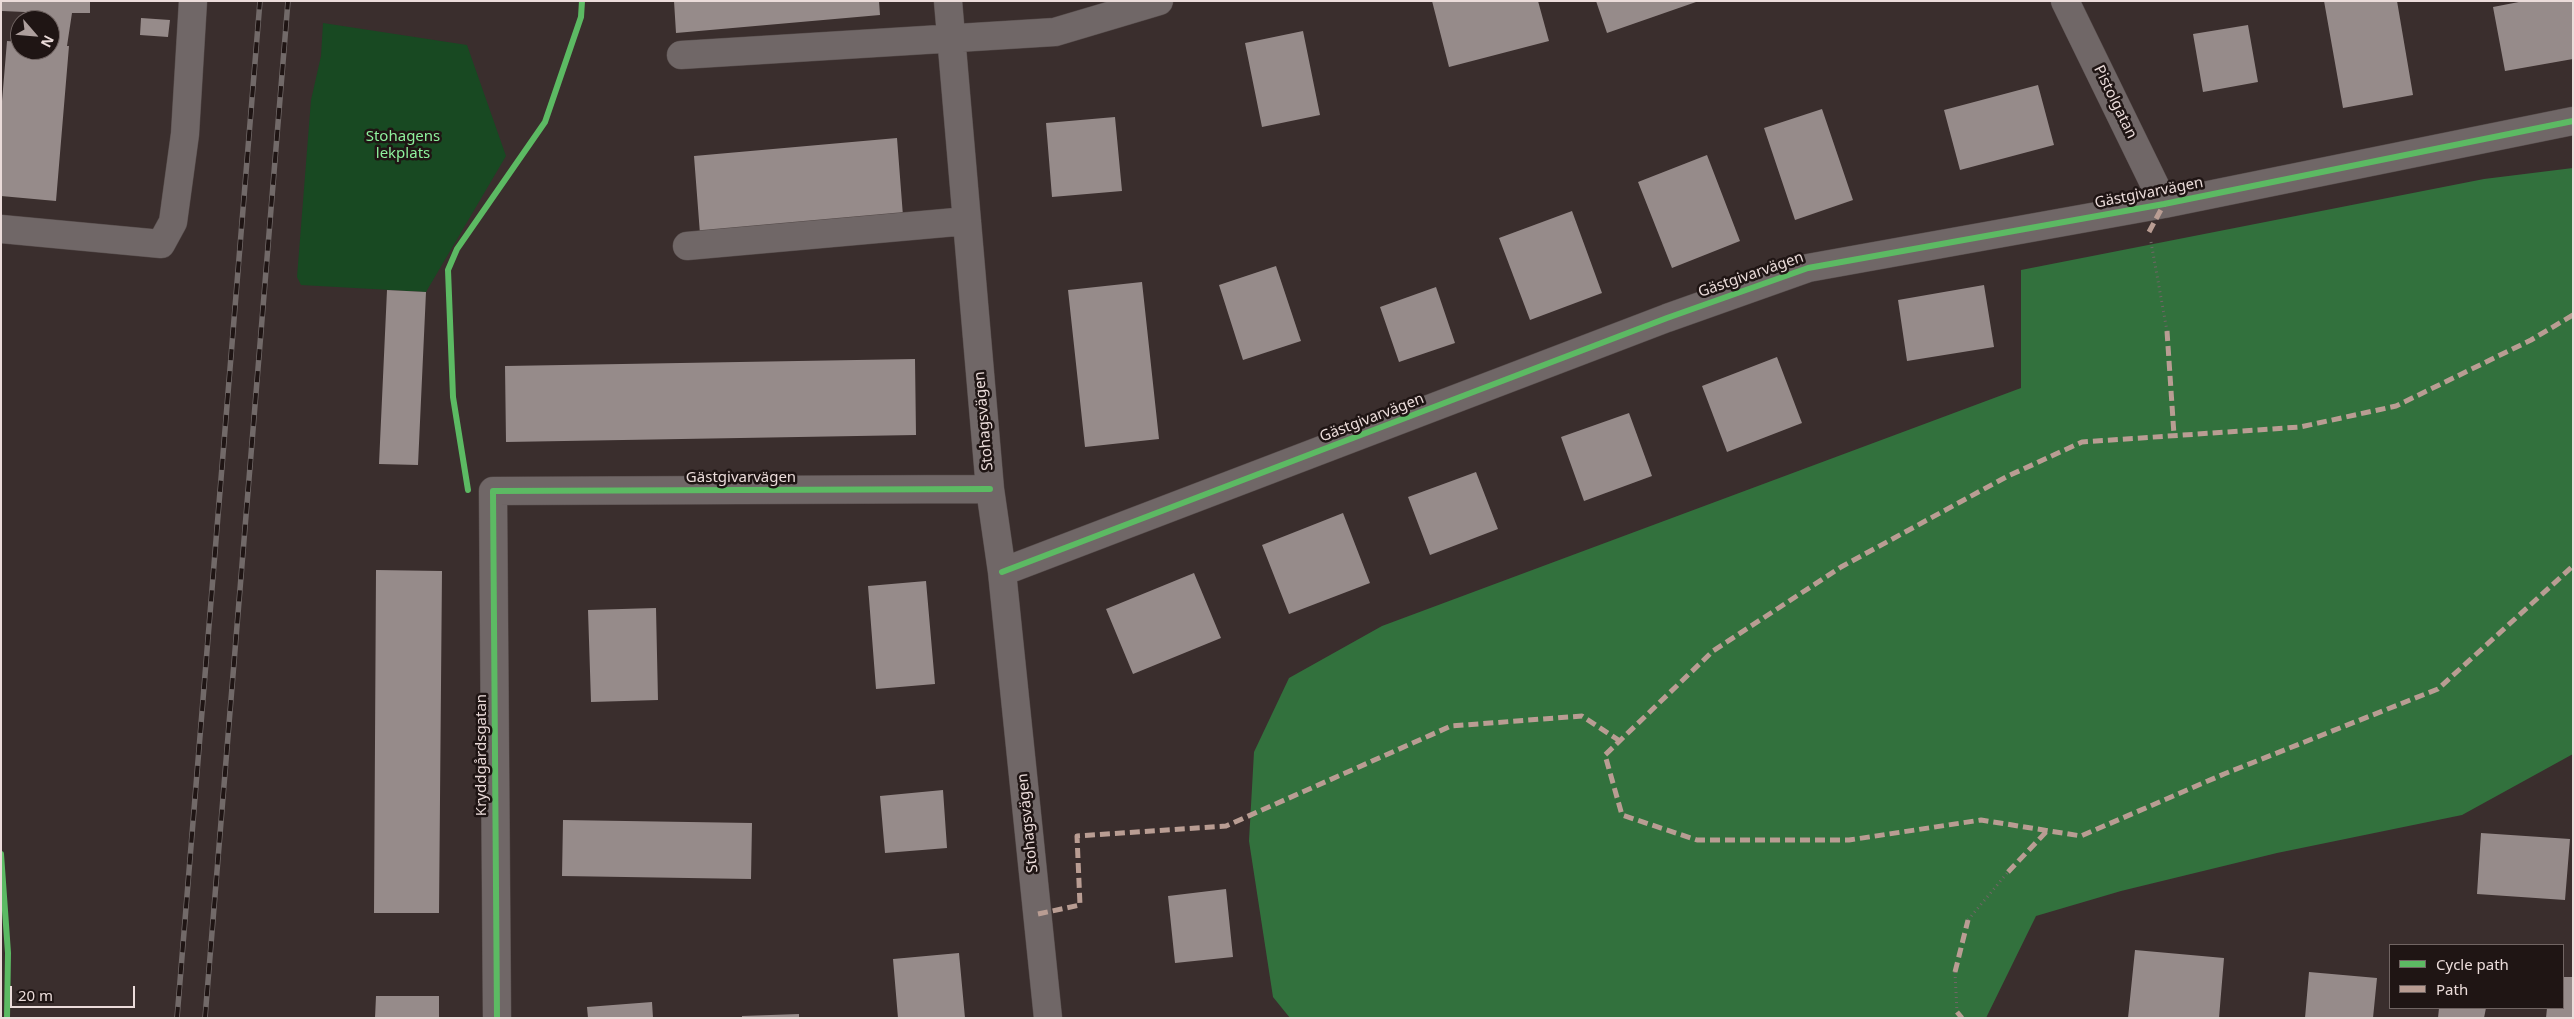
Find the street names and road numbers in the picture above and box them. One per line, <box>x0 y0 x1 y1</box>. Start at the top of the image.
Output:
street label: Pistolgatan <box>2090 62 2140 142</box>
street label: Gästgivarvägen <box>2093 174 2205 212</box>
street label: Gästgivarvägen <box>1696 249 1806 301</box>
street label: Stohagsvägen <box>971 371 997 471</box>
street label: Gästgivarvägen <box>1317 390 1427 446</box>
street label: Gästgivarvägen <box>686 469 796 487</box>
street label: Kryddgårdsgatan <box>473 694 491 816</box>
street label: Stohagsvägen <box>1014 772 1042 874</box>

